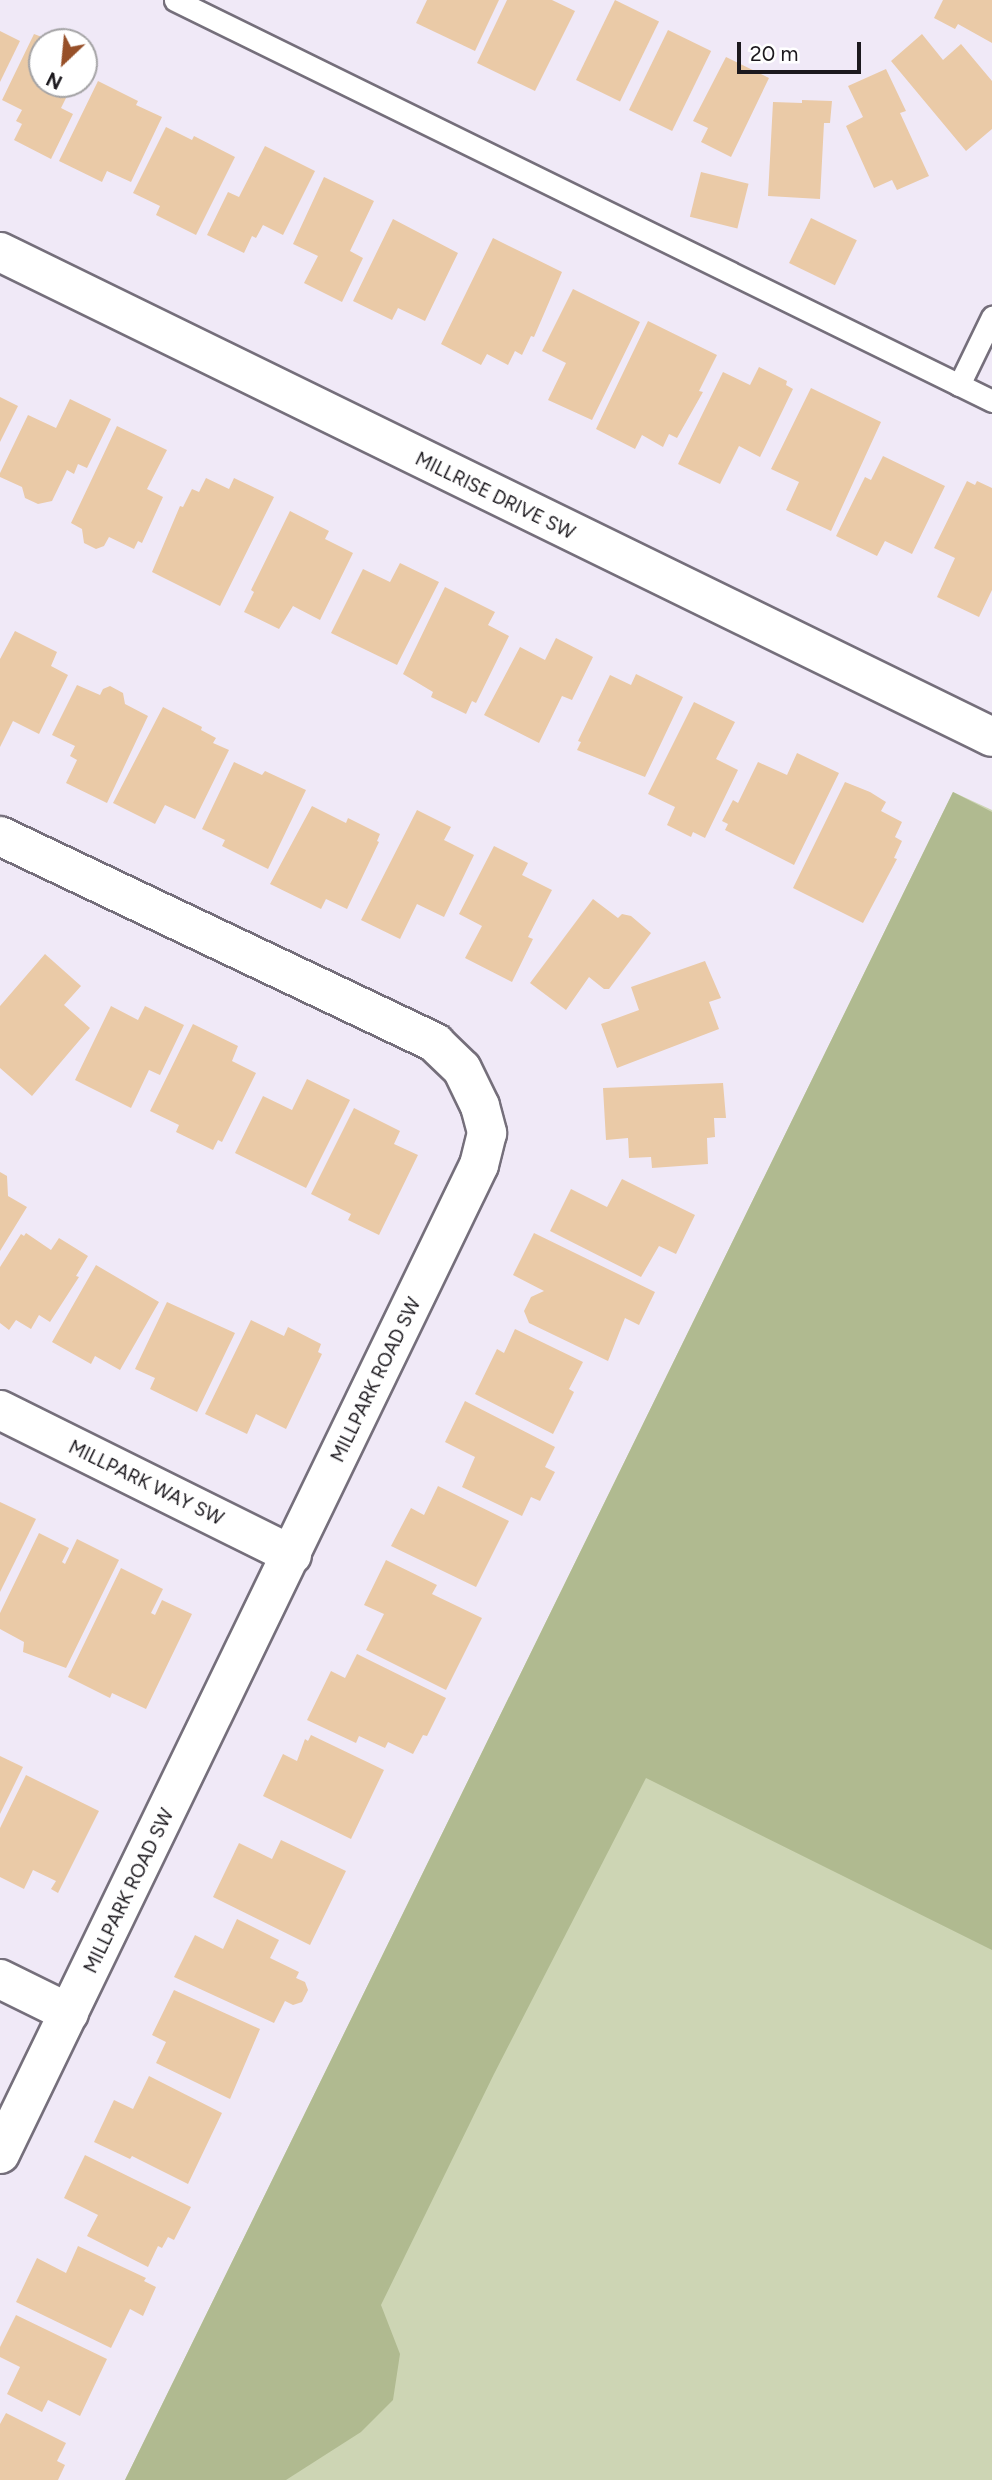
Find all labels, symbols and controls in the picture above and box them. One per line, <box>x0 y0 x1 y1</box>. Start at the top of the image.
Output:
north arrow <box>28 28 98 98</box>
scale bar <box>740 28 864 72</box>
text: 20 m <box>750 41 798 66</box>
text: N <box>43 67 66 94</box>
street label: MILLRISE DRIVE SW <box>411 447 579 545</box>
street label: MILLPARK ROAD SW <box>326 1294 426 1466</box>
street label: MILLPARK WAY SW <box>65 1436 227 1530</box>
street label: MILLPARK ROAD SW <box>79 1805 179 1977</box>

